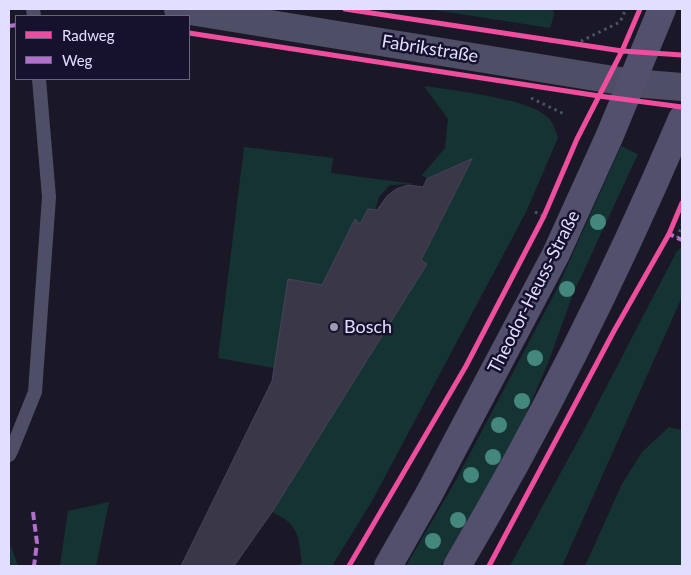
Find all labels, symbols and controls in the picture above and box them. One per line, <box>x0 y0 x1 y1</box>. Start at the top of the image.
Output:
legend <box>15 15 190 80</box>
text: Radweg <box>62 26 115 44</box>
street label: Fabrikstraße <box>380 31 480 67</box>
text: Weg <box>62 51 92 69</box>
street label: Theodor-Heuss-Straße <box>484 207 584 377</box>
place label: Bosch <box>344 316 392 338</box>
marker: Bosch <box>328 321 340 333</box>

